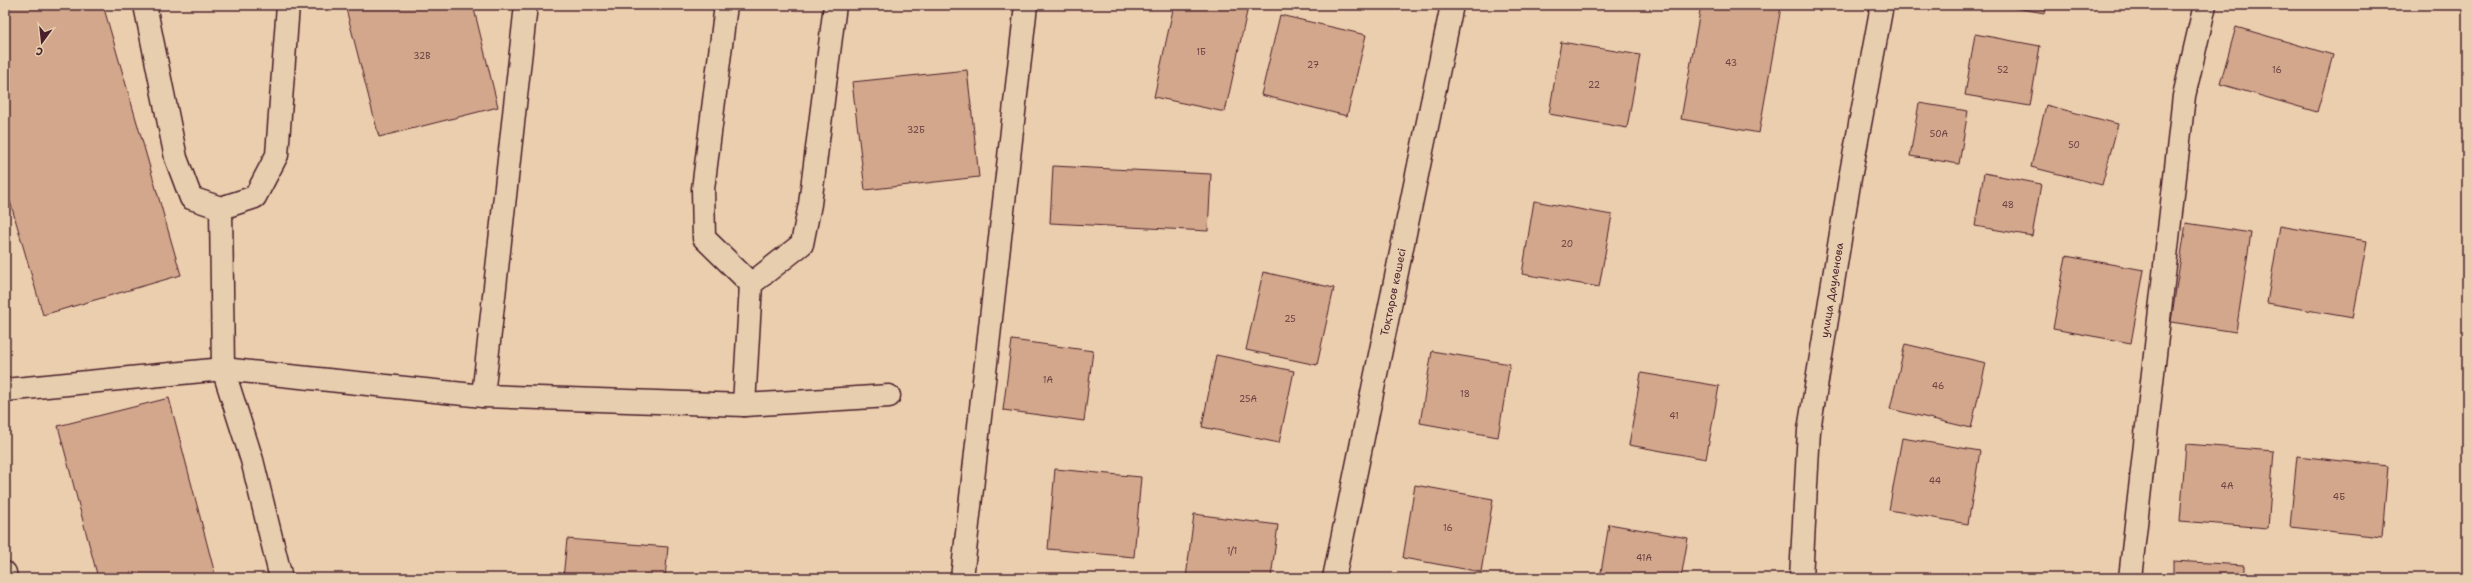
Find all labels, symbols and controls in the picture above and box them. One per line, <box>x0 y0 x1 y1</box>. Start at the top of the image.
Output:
north arrow <box>22 22 62 62</box>
text: С <box>34 43 45 59</box>
house number: 1Б <box>1196 46 1206 58</box>
house number: 32В <box>413 50 431 62</box>
house number: 43 <box>1725 57 1737 69</box>
house number: 27 <box>1307 59 1319 71</box>
house number: 52 <box>1997 64 2009 76</box>
house number: 16 <box>2272 64 2282 76</box>
house number: 22 <box>1588 79 1600 91</box>
house number: 32Б <box>907 124 925 136</box>
house number: 50А <box>1930 128 1949 140</box>
house number: 50 <box>2068 139 2080 151</box>
house number: 48 <box>2002 199 2014 211</box>
house number: 20 <box>1561 238 1573 250</box>
street label: улица Дауленова <box>1817 241 1847 339</box>
street label: Тоқтаров көшесі <box>1377 247 1409 337</box>
house number: 25 <box>1284 313 1296 325</box>
house number: 1А <box>1043 374 1054 386</box>
house number: 46 <box>1932 380 1944 392</box>
house number: 18 <box>1460 388 1470 400</box>
house number: 25А <box>1239 393 1258 405</box>
house number: 41 <box>1669 410 1679 422</box>
house number: 44 <box>1929 475 1941 487</box>
house number: 4А <box>2221 480 2234 492</box>
house number: 4Б <box>2333 491 2345 503</box>
house number: 16 <box>1443 522 1453 534</box>
house number: 1/1 <box>1227 545 1237 557</box>
house number: 41А <box>1636 552 1653 564</box>

